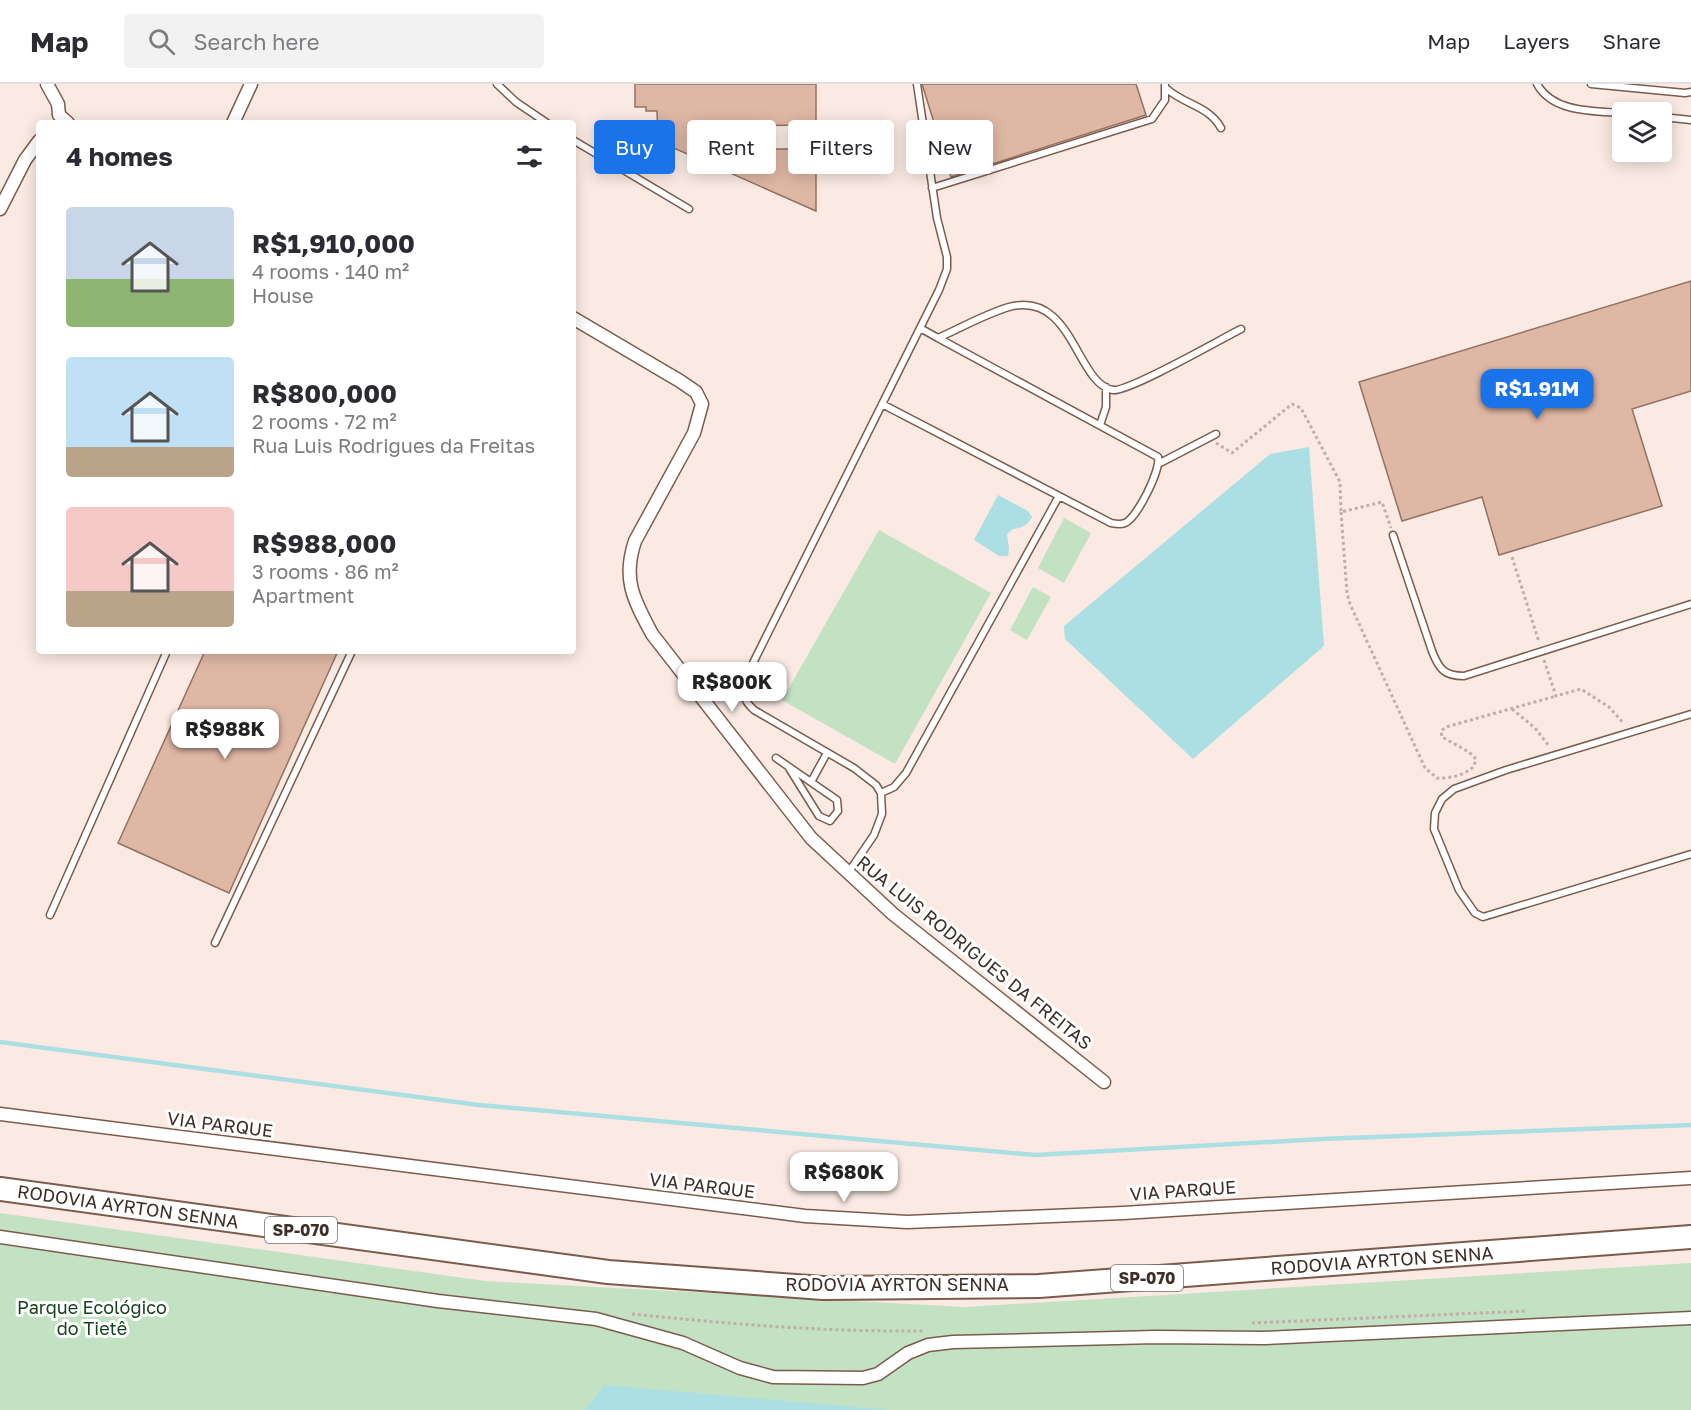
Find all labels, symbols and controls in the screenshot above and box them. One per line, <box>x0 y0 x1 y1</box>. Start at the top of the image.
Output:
search box <box>124 14 544 68</box>
text: Map <box>30 25 88 58</box>
icon: search <box>145 25 178 58</box>
text: Search here <box>193 28 319 55</box>
text: Map <box>1427 28 1470 54</box>
text: Layers <box>1503 28 1570 54</box>
text: Share <box>1603 28 1661 54</box>
map controls <box>1612 102 1672 162</box>
button: layers <box>1612 102 1672 162</box>
chip: Buy <box>594 120 675 174</box>
chip: Rent <box>687 120 776 174</box>
chip: Filters <box>788 120 894 174</box>
chip: New <box>906 120 993 174</box>
icon: filters <box>513 140 546 173</box>
text: 4 homes <box>66 141 173 172</box>
text: R$1,910,000 <box>252 228 415 259</box>
icon: home <box>114 231 186 303</box>
text: 4 rooms · 140 m² <box>252 259 409 283</box>
text: House <box>252 283 314 307</box>
pin: R$1.91M <box>1482 369 1592 420</box>
text: R$1.91M <box>1495 376 1579 400</box>
text: R$800,000 <box>252 378 397 409</box>
icon: home <box>114 381 186 453</box>
text: 2 rooms · 72 m² <box>252 409 397 433</box>
text: Rua Luis Rodrigues da Freitas <box>252 433 535 457</box>
text: R$988,000 <box>252 528 396 559</box>
icon: home <box>114 531 186 603</box>
text: 3 rooms · 86 m² <box>252 559 399 583</box>
text: Apartment <box>252 583 355 607</box>
pin: R$800K <box>683 662 781 713</box>
text: R$800K <box>692 669 772 693</box>
pin: R$988K <box>176 709 274 760</box>
text: R$988K <box>185 716 265 740</box>
street label: RUA LUIS RODRIGUES DA FREITAS <box>853 850 1097 1054</box>
street label: VIA PARQUE <box>166 1107 274 1141</box>
pin: R$680K <box>795 1152 893 1203</box>
text: R$680K <box>804 1159 884 1183</box>
street label: VIA PARQUE <box>648 1168 756 1202</box>
street label: VIA PARQUE <box>1129 1175 1237 1205</box>
street label: RODOVIA AYRTON SENNA <box>16 1180 240 1232</box>
road number: SP-070 <box>265 1217 337 1243</box>
street label: RODOVIA AYRTON SENNA <box>1270 1241 1494 1279</box>
road number: SP-070 <box>1111 1265 1183 1291</box>
street label: RODOVIA AYRTON SENNA <box>785 1273 1009 1295</box>
park label: Parque Ecológico do Tietê <box>17 1296 167 1339</box>

